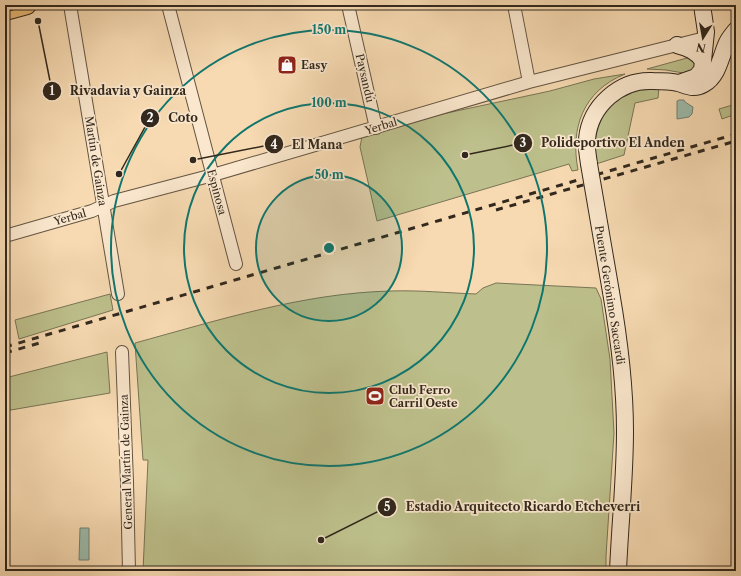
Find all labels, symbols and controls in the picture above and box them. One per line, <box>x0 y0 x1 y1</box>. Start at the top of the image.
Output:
north arrow <box>683 18 723 58</box>
text: 150 m <box>312 22 346 37</box>
text: N <box>695 40 707 56</box>
street label: Paysandú <box>353 52 377 104</box>
shop icon: Easy <box>276 54 298 76</box>
place label: Easy <box>301 58 327 72</box>
callout: Rivadavia y Gainza <box>42 79 195 103</box>
text: 1 <box>49 83 55 98</box>
text: Rivadavia y Gainza <box>70 83 187 98</box>
text: 100 m <box>311 95 347 110</box>
callout: Coto <box>140 106 205 130</box>
text: 2 <box>146 110 154 125</box>
text: Coto <box>168 110 198 125</box>
street label: Yerbal <box>362 114 400 138</box>
street label: Martín de Gainza <box>82 115 110 207</box>
callout: Polideportivo El Anden <box>513 131 693 155</box>
callout: El Mana <box>264 132 351 156</box>
text: 3 <box>520 135 527 150</box>
text: Polideportivo El Anden <box>541 135 686 150</box>
text: 4 <box>270 137 278 152</box>
text: El Mana <box>292 137 343 152</box>
text: 50 m <box>314 167 344 182</box>
street label: Espinosa <box>204 168 230 217</box>
street label: Yerbal <box>51 206 89 229</box>
street label: Puente Gerónimo Saccardi <box>592 224 628 366</box>
centre of rings <box>322 241 336 255</box>
place label: Club Ferro Carril Oeste <box>389 383 458 410</box>
sports icon: Club Ferro Carril Oeste <box>364 385 386 407</box>
street label: General Martín de Gainza <box>117 394 135 530</box>
callout: Estadio Arquitecto Ricardo Etcheverri <box>377 495 648 519</box>
text: 5 <box>384 499 391 514</box>
text: Estadio Arquitecto Ricardo Etcheverri <box>406 499 641 514</box>

